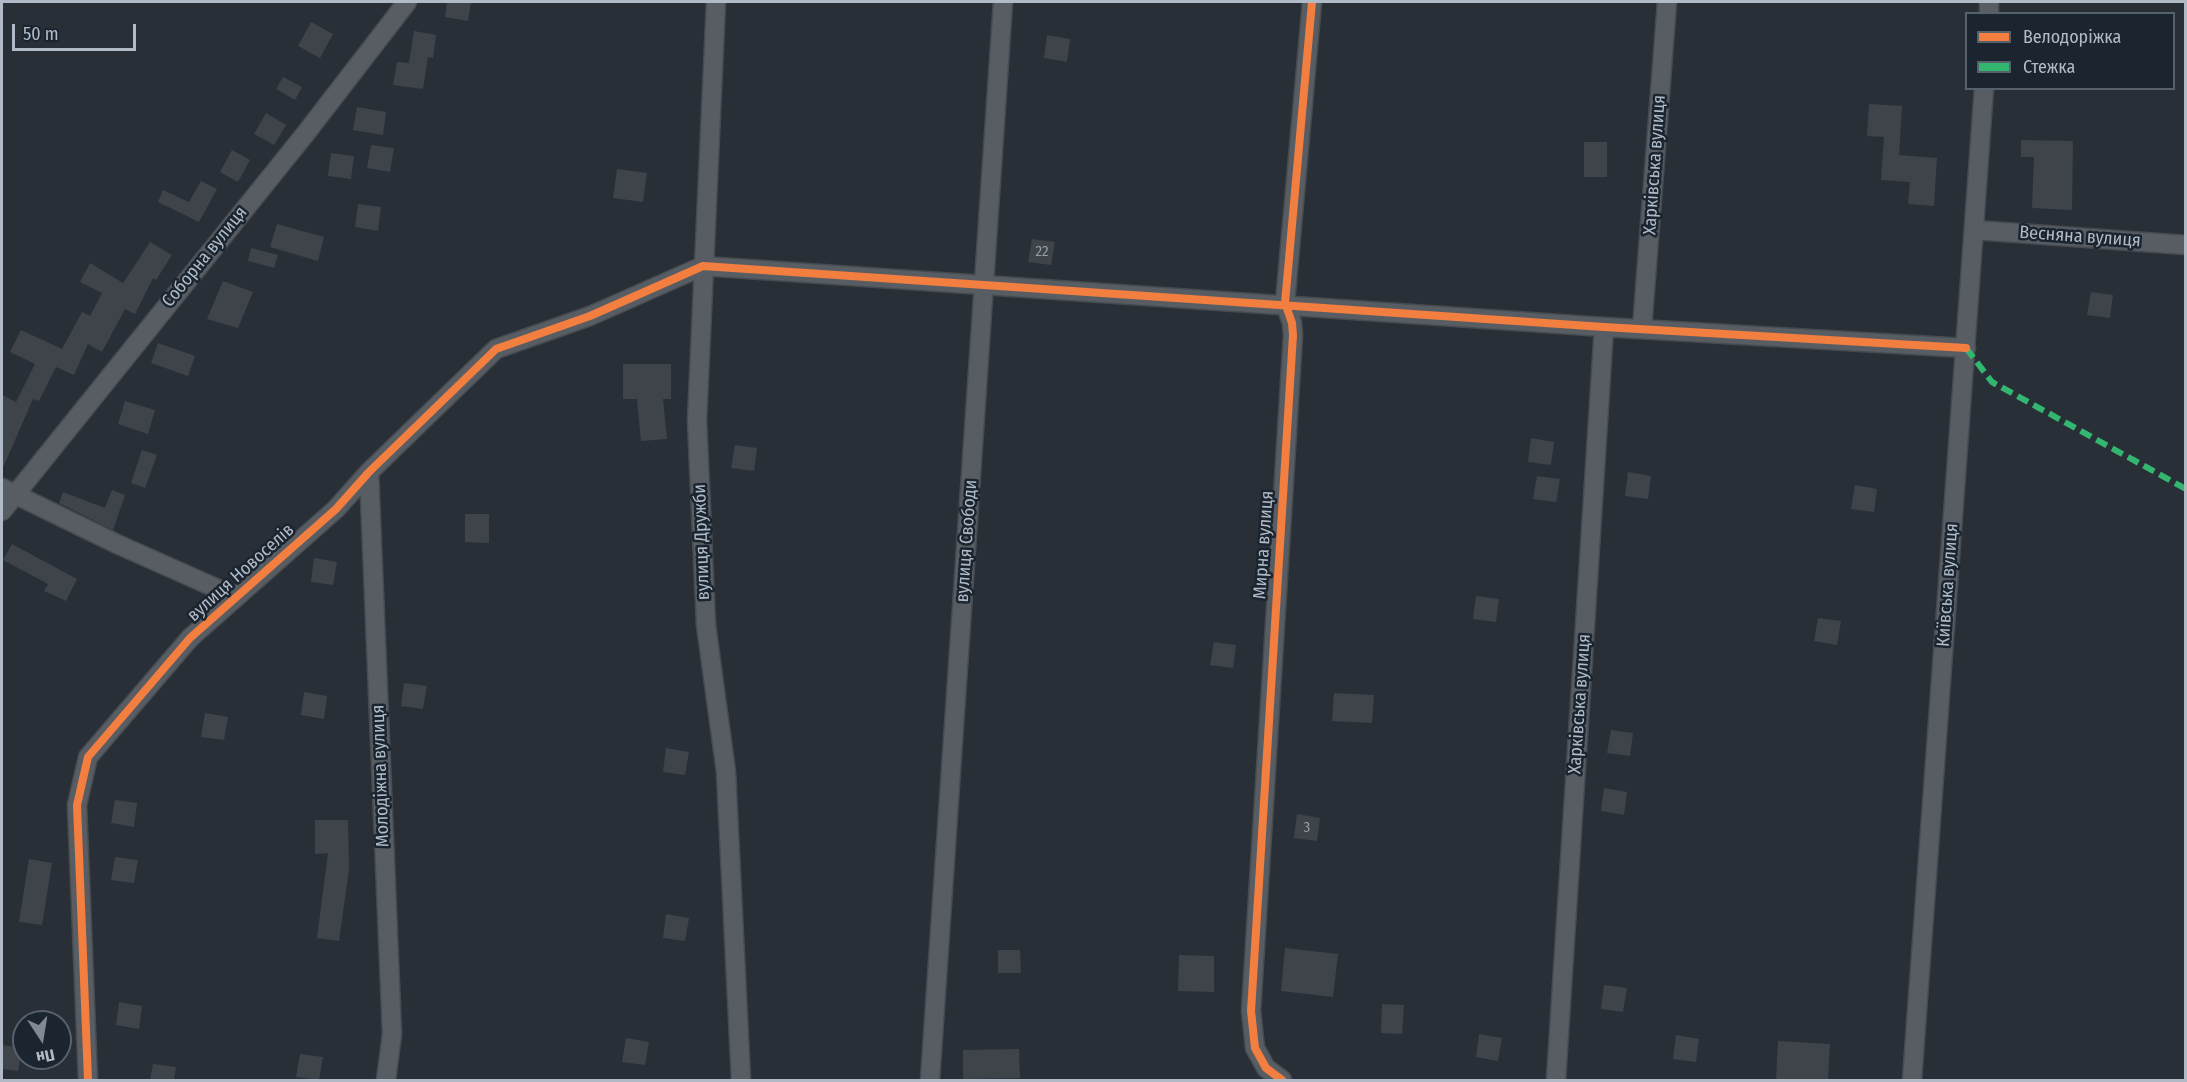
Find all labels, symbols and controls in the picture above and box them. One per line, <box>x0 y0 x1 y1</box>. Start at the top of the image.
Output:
scale bar <box>15 12 140 50</box>
legend <box>1965 12 2175 90</box>
text: 50 m <box>23 23 59 45</box>
text: Велодоріжка <box>2023 26 2121 48</box>
text: Стежка <box>2023 56 2075 78</box>
street label: Харківська вулиця <box>1639 94 1671 236</box>
street label: Соборна вулиця <box>158 202 252 312</box>
street label: Весняна вулиця <box>2019 222 2141 252</box>
house number: 22 <box>1035 243 1049 261</box>
street label: вулиця Свободи <box>952 479 982 603</box>
street label: вулиця Дружби <box>689 484 715 600</box>
street label: Мирна вулиця <box>1249 490 1279 600</box>
street label: вулиця Новоселів <box>183 519 299 627</box>
street label: Київська вулиця <box>1933 522 1963 648</box>
street label: Харківська вулиця <box>1564 633 1596 775</box>
street label: Молодіжна вулиця <box>368 704 394 848</box>
house number: 3 <box>1304 819 1310 837</box>
north arrow <box>12 1010 72 1070</box>
text: Пн <box>35 1045 56 1067</box>

